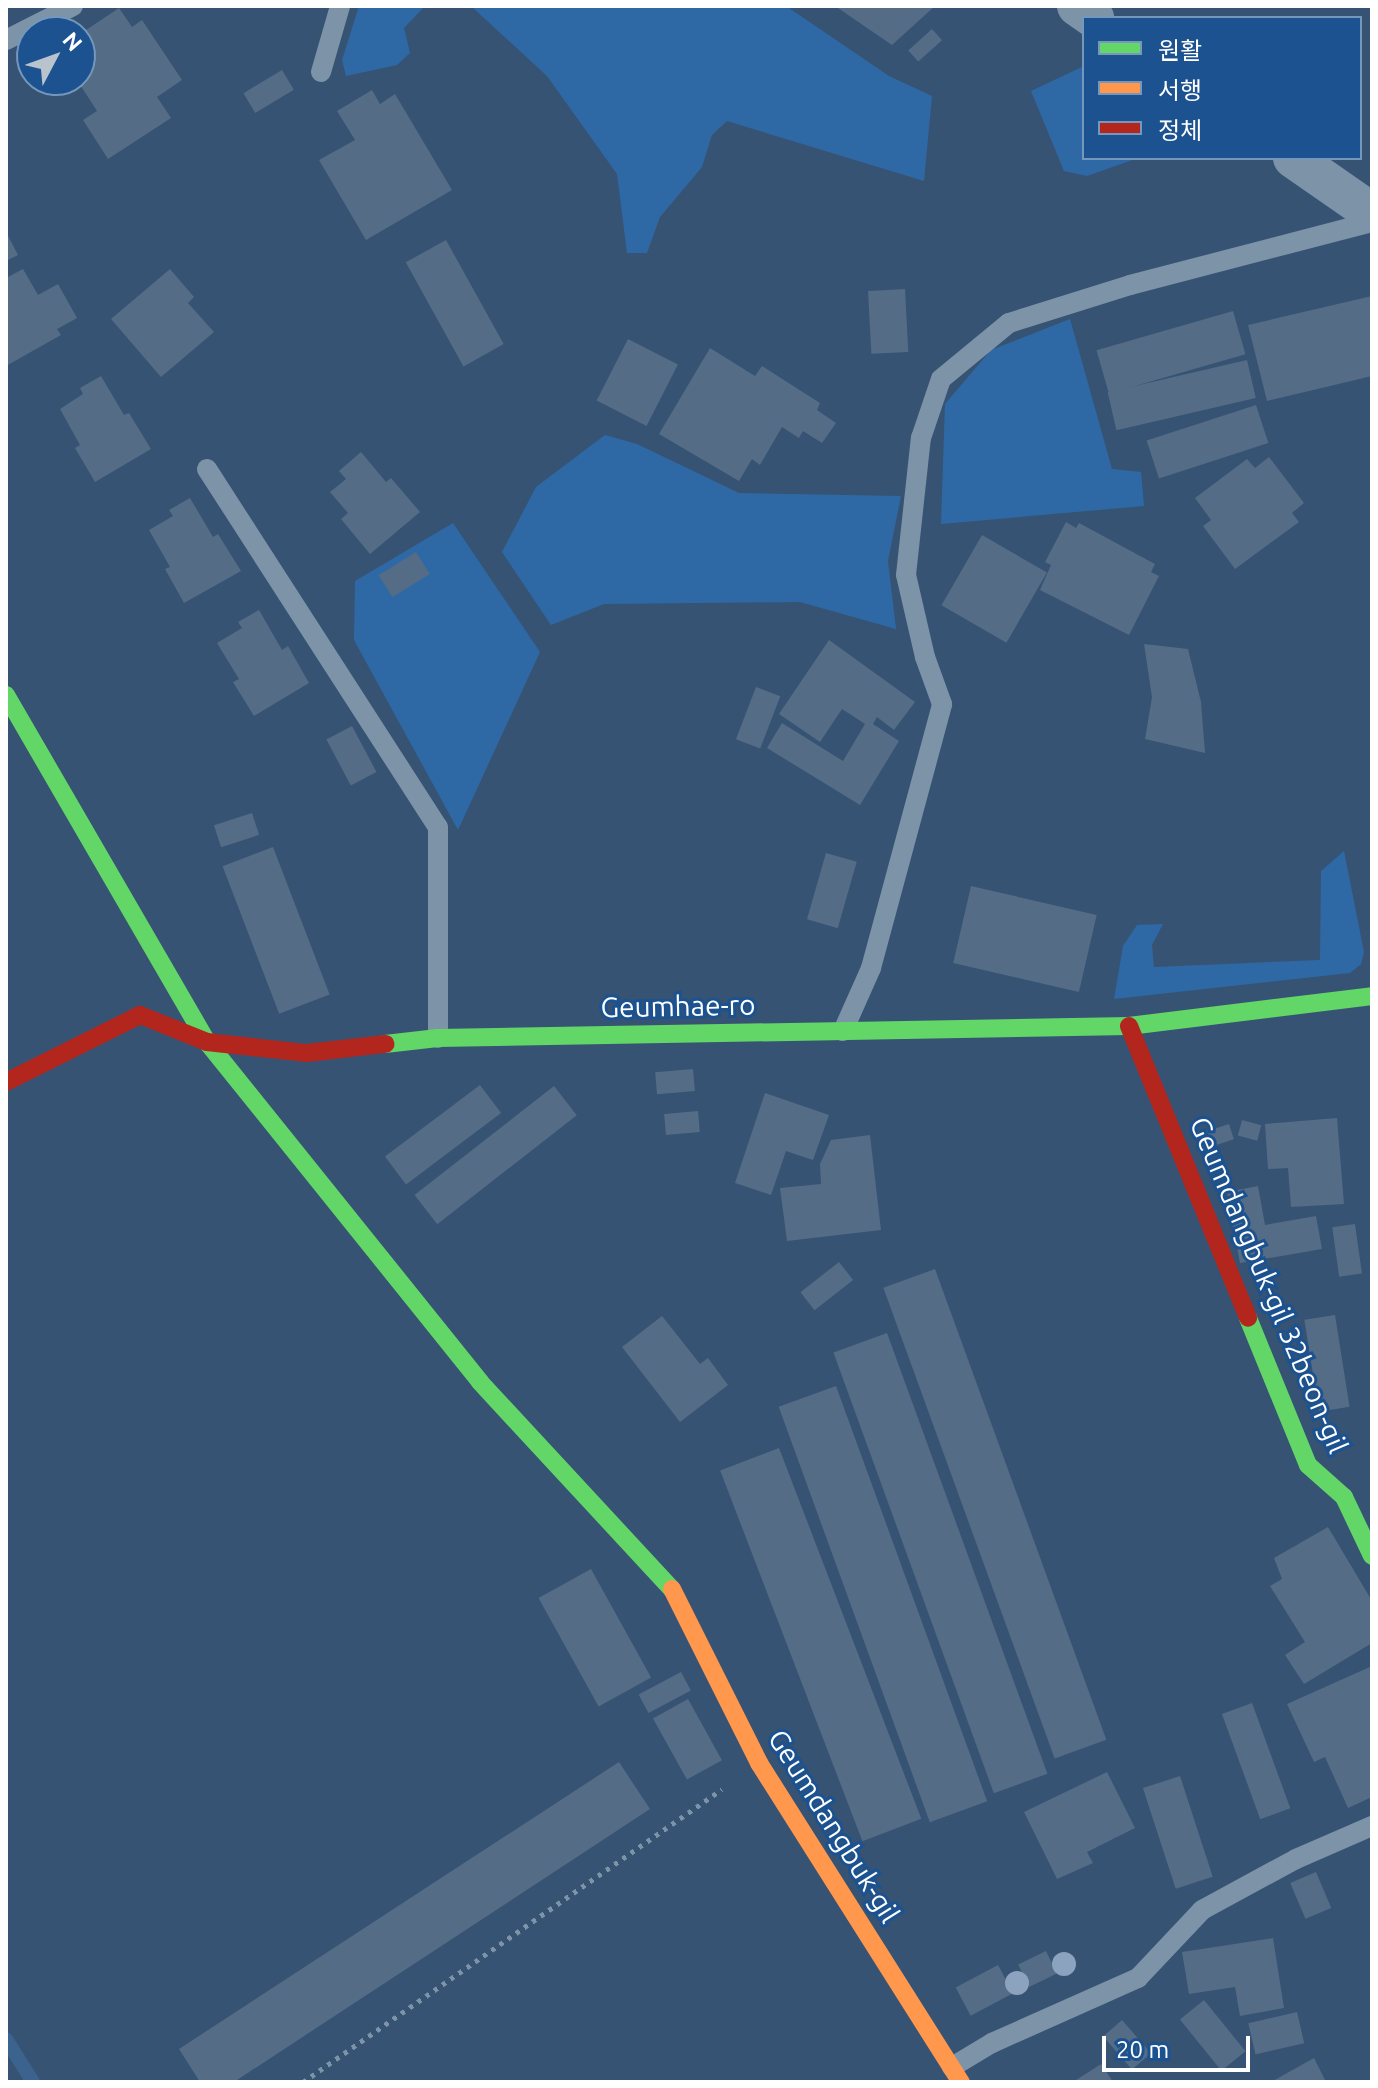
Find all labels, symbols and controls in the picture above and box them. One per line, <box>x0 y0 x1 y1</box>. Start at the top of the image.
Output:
north arrow <box>16 16 96 96</box>
legend <box>1082 16 1362 160</box>
text: N <box>58 27 88 56</box>
text: 원활 <box>1158 37 1202 64</box>
text: 서행 <box>1158 77 1202 104</box>
text: 정체 <box>1158 117 1202 144</box>
street label: Geumhae-ro <box>600 988 756 1024</box>
street label: Geumdangbuk-gil 32beon-gil <box>1183 1112 1355 1458</box>
street label: Geumdangbuk-gil <box>761 1723 907 1929</box>
scale bar <box>1106 2020 1254 2070</box>
text: 20 m <box>1116 2036 1169 2063</box>

